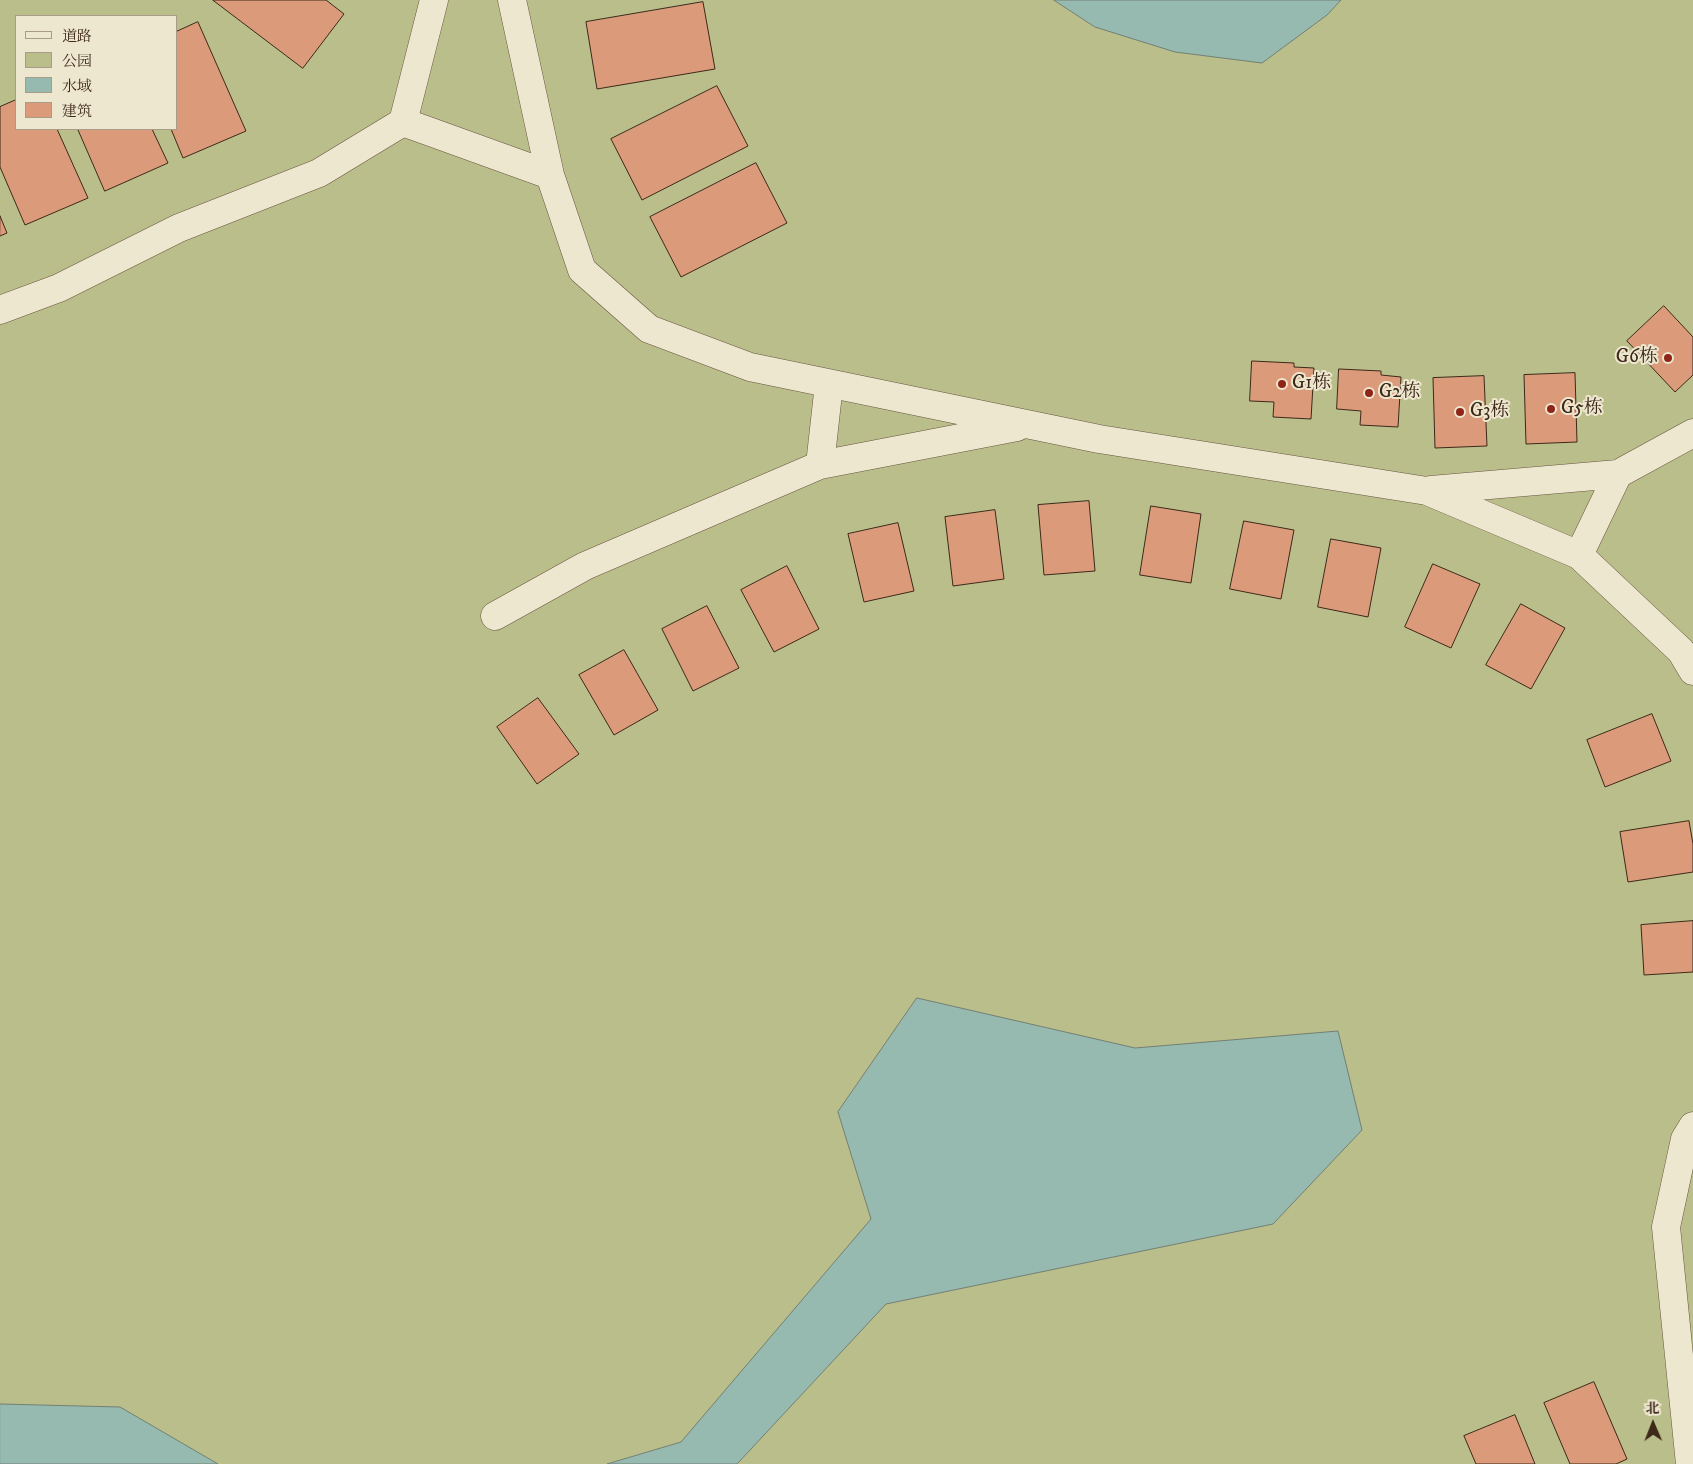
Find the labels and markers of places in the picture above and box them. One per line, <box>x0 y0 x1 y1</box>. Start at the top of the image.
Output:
place label: G6栋 <box>1616 347 1658 369</box>
marker: G6栋 <box>1662 352 1674 364</box>
place label: G1栋 <box>1292 373 1331 395</box>
marker: G1栋 <box>1276 378 1288 390</box>
place label: G2栋 <box>1379 382 1421 404</box>
marker: G2栋 <box>1363 387 1375 399</box>
place label: G5栋 <box>1561 398 1603 420</box>
place label: G3栋 <box>1470 401 1509 423</box>
marker: G5栋 <box>1545 403 1557 415</box>
marker: G3栋 <box>1454 406 1466 418</box>

